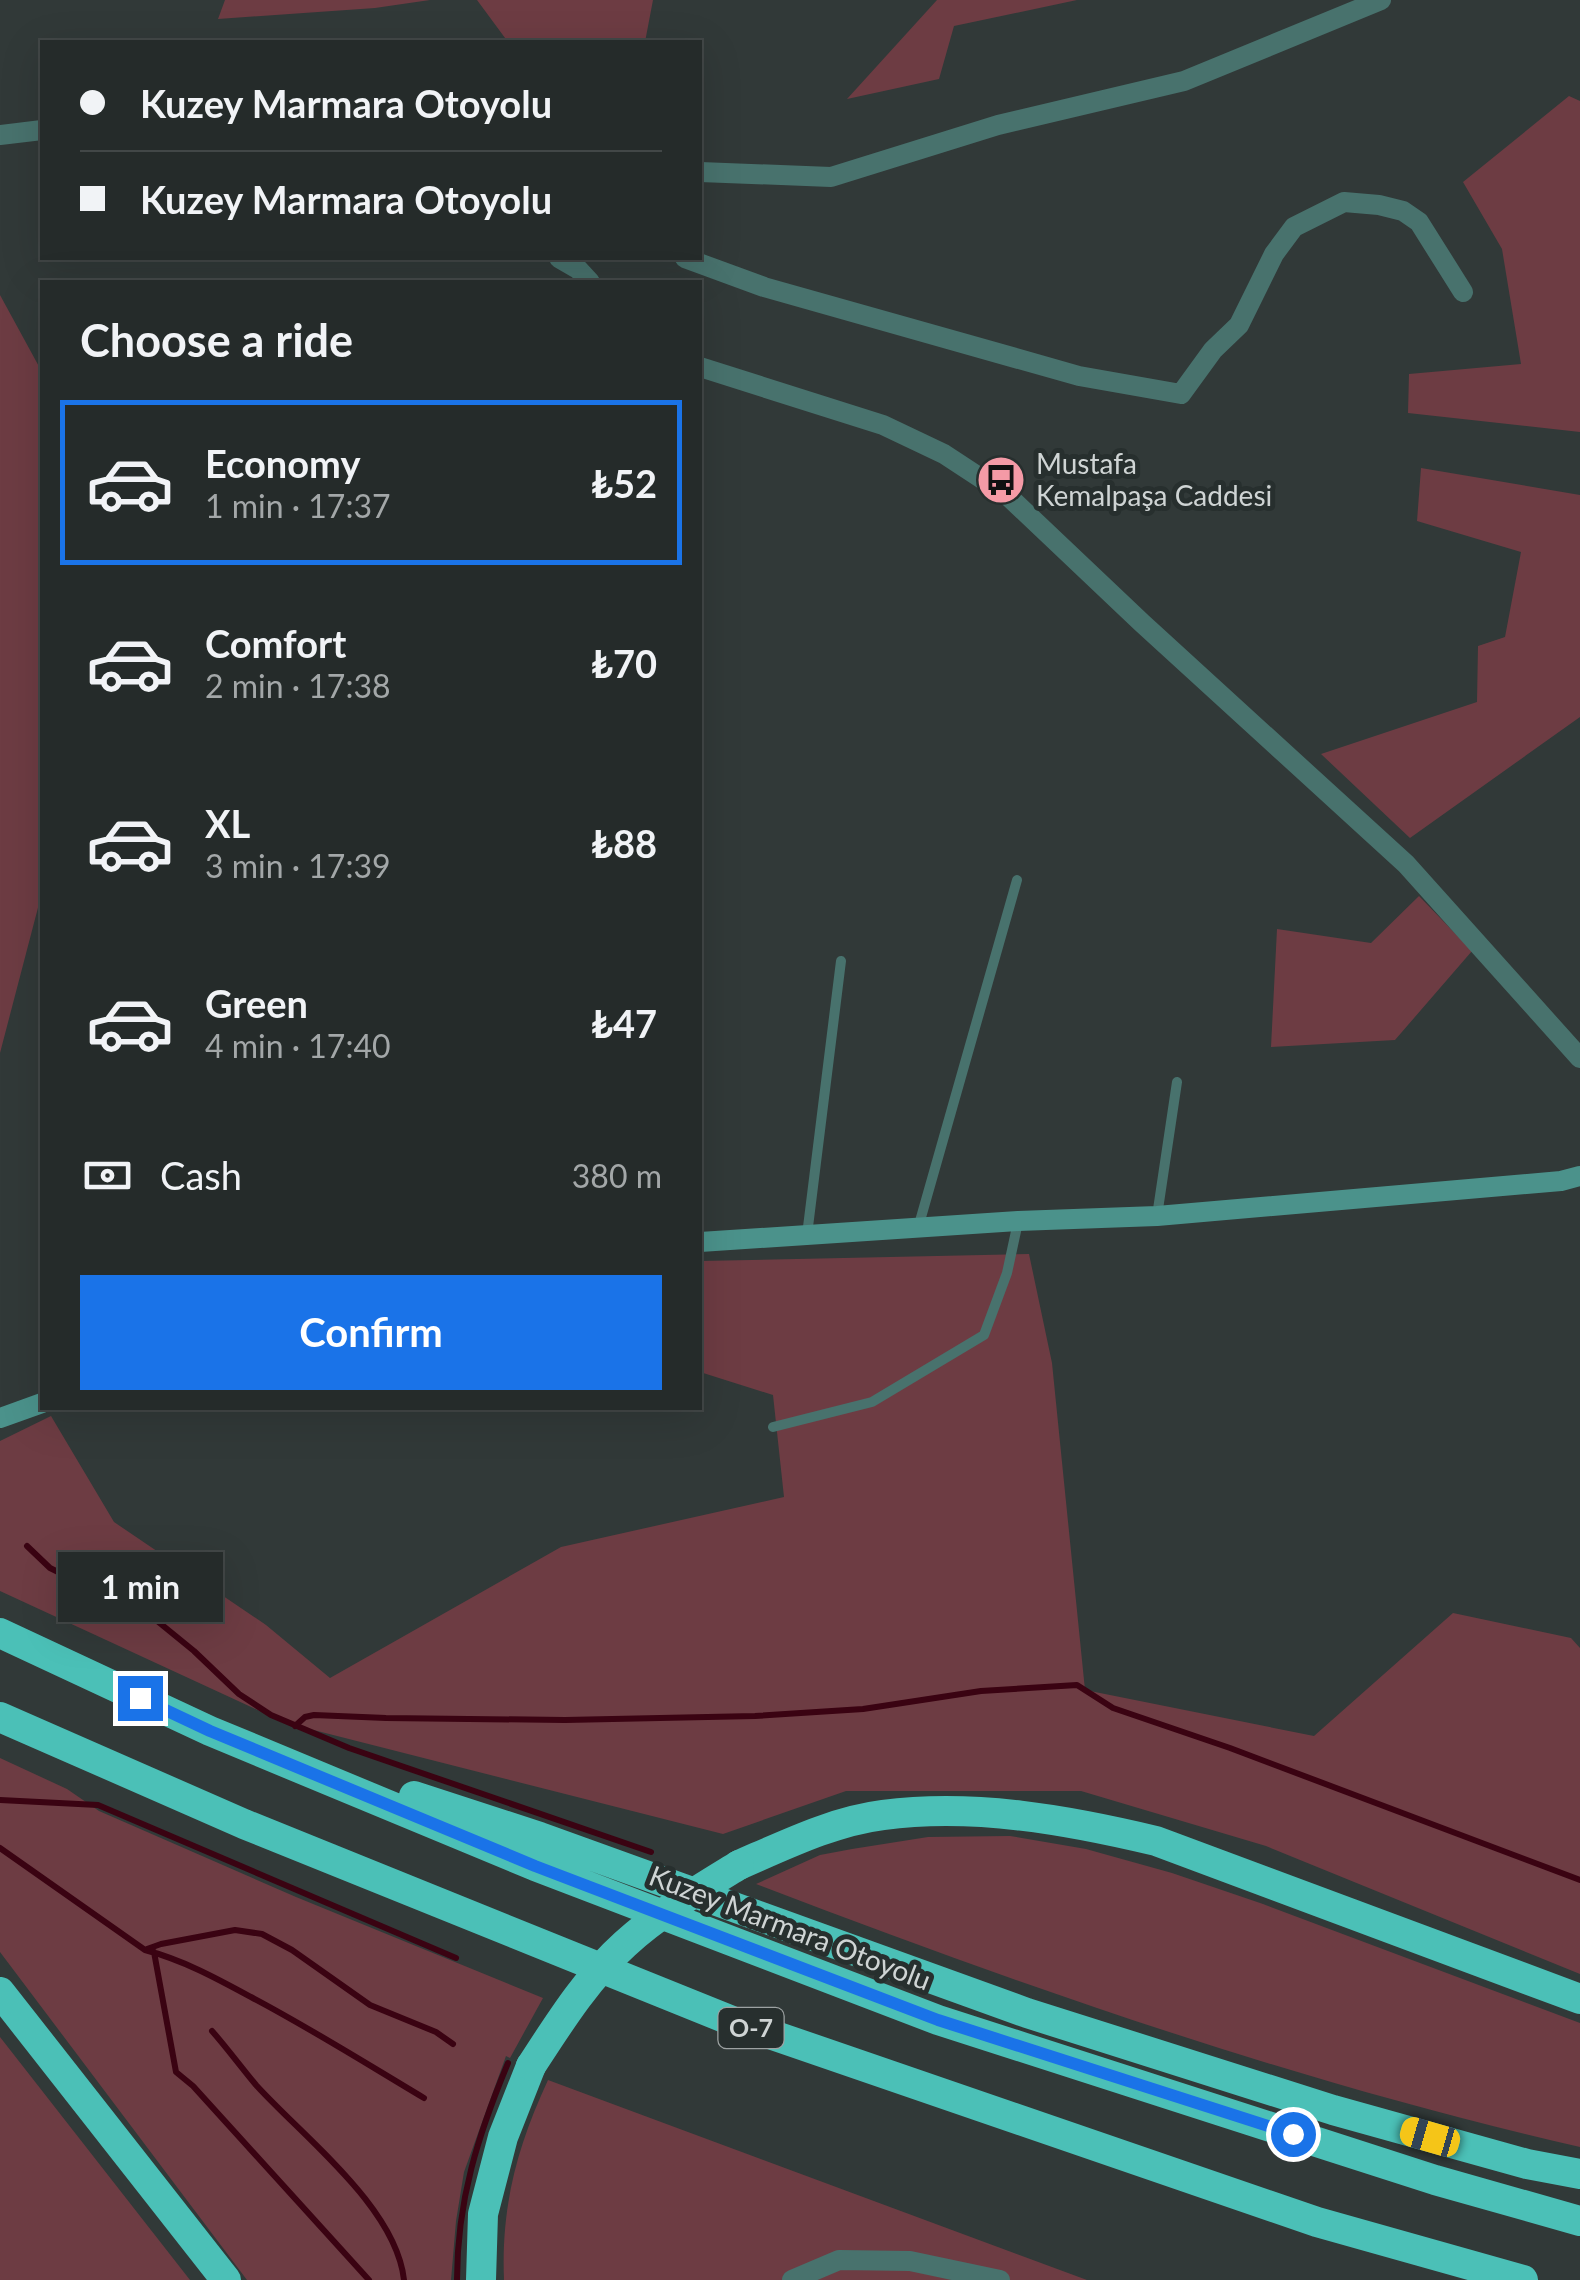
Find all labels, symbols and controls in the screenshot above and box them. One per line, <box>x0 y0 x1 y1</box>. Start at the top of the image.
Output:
text: Kuzey Marmara Otoyolu <box>140 80 552 126</box>
text: Kuzey Marmara Otoyolu <box>140 176 552 222</box>
text: Choose a ride <box>80 313 353 367</box>
icon: car <box>85 438 175 528</box>
text: Economy <box>205 440 360 486</box>
place label: Mustafa Kemalpaşa Caddesi <box>1036 446 1272 512</box>
bus stop icon: Mustafa Kemalpaşa Caddesi <box>975 454 1027 506</box>
text: ₺52 <box>591 460 657 506</box>
text: 1 min · 17:37 <box>205 486 391 525</box>
icon: car <box>85 618 175 708</box>
text: Comfort <box>205 620 346 666</box>
text: ₺70 <box>591 640 657 686</box>
text: 2 min · 17:38 <box>205 666 391 705</box>
icon: car <box>85 798 175 888</box>
text: XL <box>205 800 250 846</box>
text: ₺88 <box>591 820 657 866</box>
text: 3 min · 17:39 <box>205 846 391 885</box>
icon: car <box>85 978 175 1068</box>
text: Green <box>205 980 308 1026</box>
text: ₺47 <box>591 1000 657 1046</box>
text: 4 min · 17:40 <box>205 1026 391 1065</box>
icon: cash <box>80 1148 135 1203</box>
text: Cash <box>160 1152 242 1198</box>
text: 380 m <box>572 1156 662 1195</box>
button: Confirm <box>80 1275 662 1390</box>
callout: 1 min <box>58 1553 222 1623</box>
text: 1 min <box>101 1567 180 1606</box>
route end <box>118 1676 163 1721</box>
street label: Kuzey Marmara Otoyolu <box>645 1858 936 1996</box>
road number: O-7 <box>718 2008 784 2048</box>
route start <box>1271 2112 1316 2157</box>
car <box>1397 2114 1463 2160</box>

